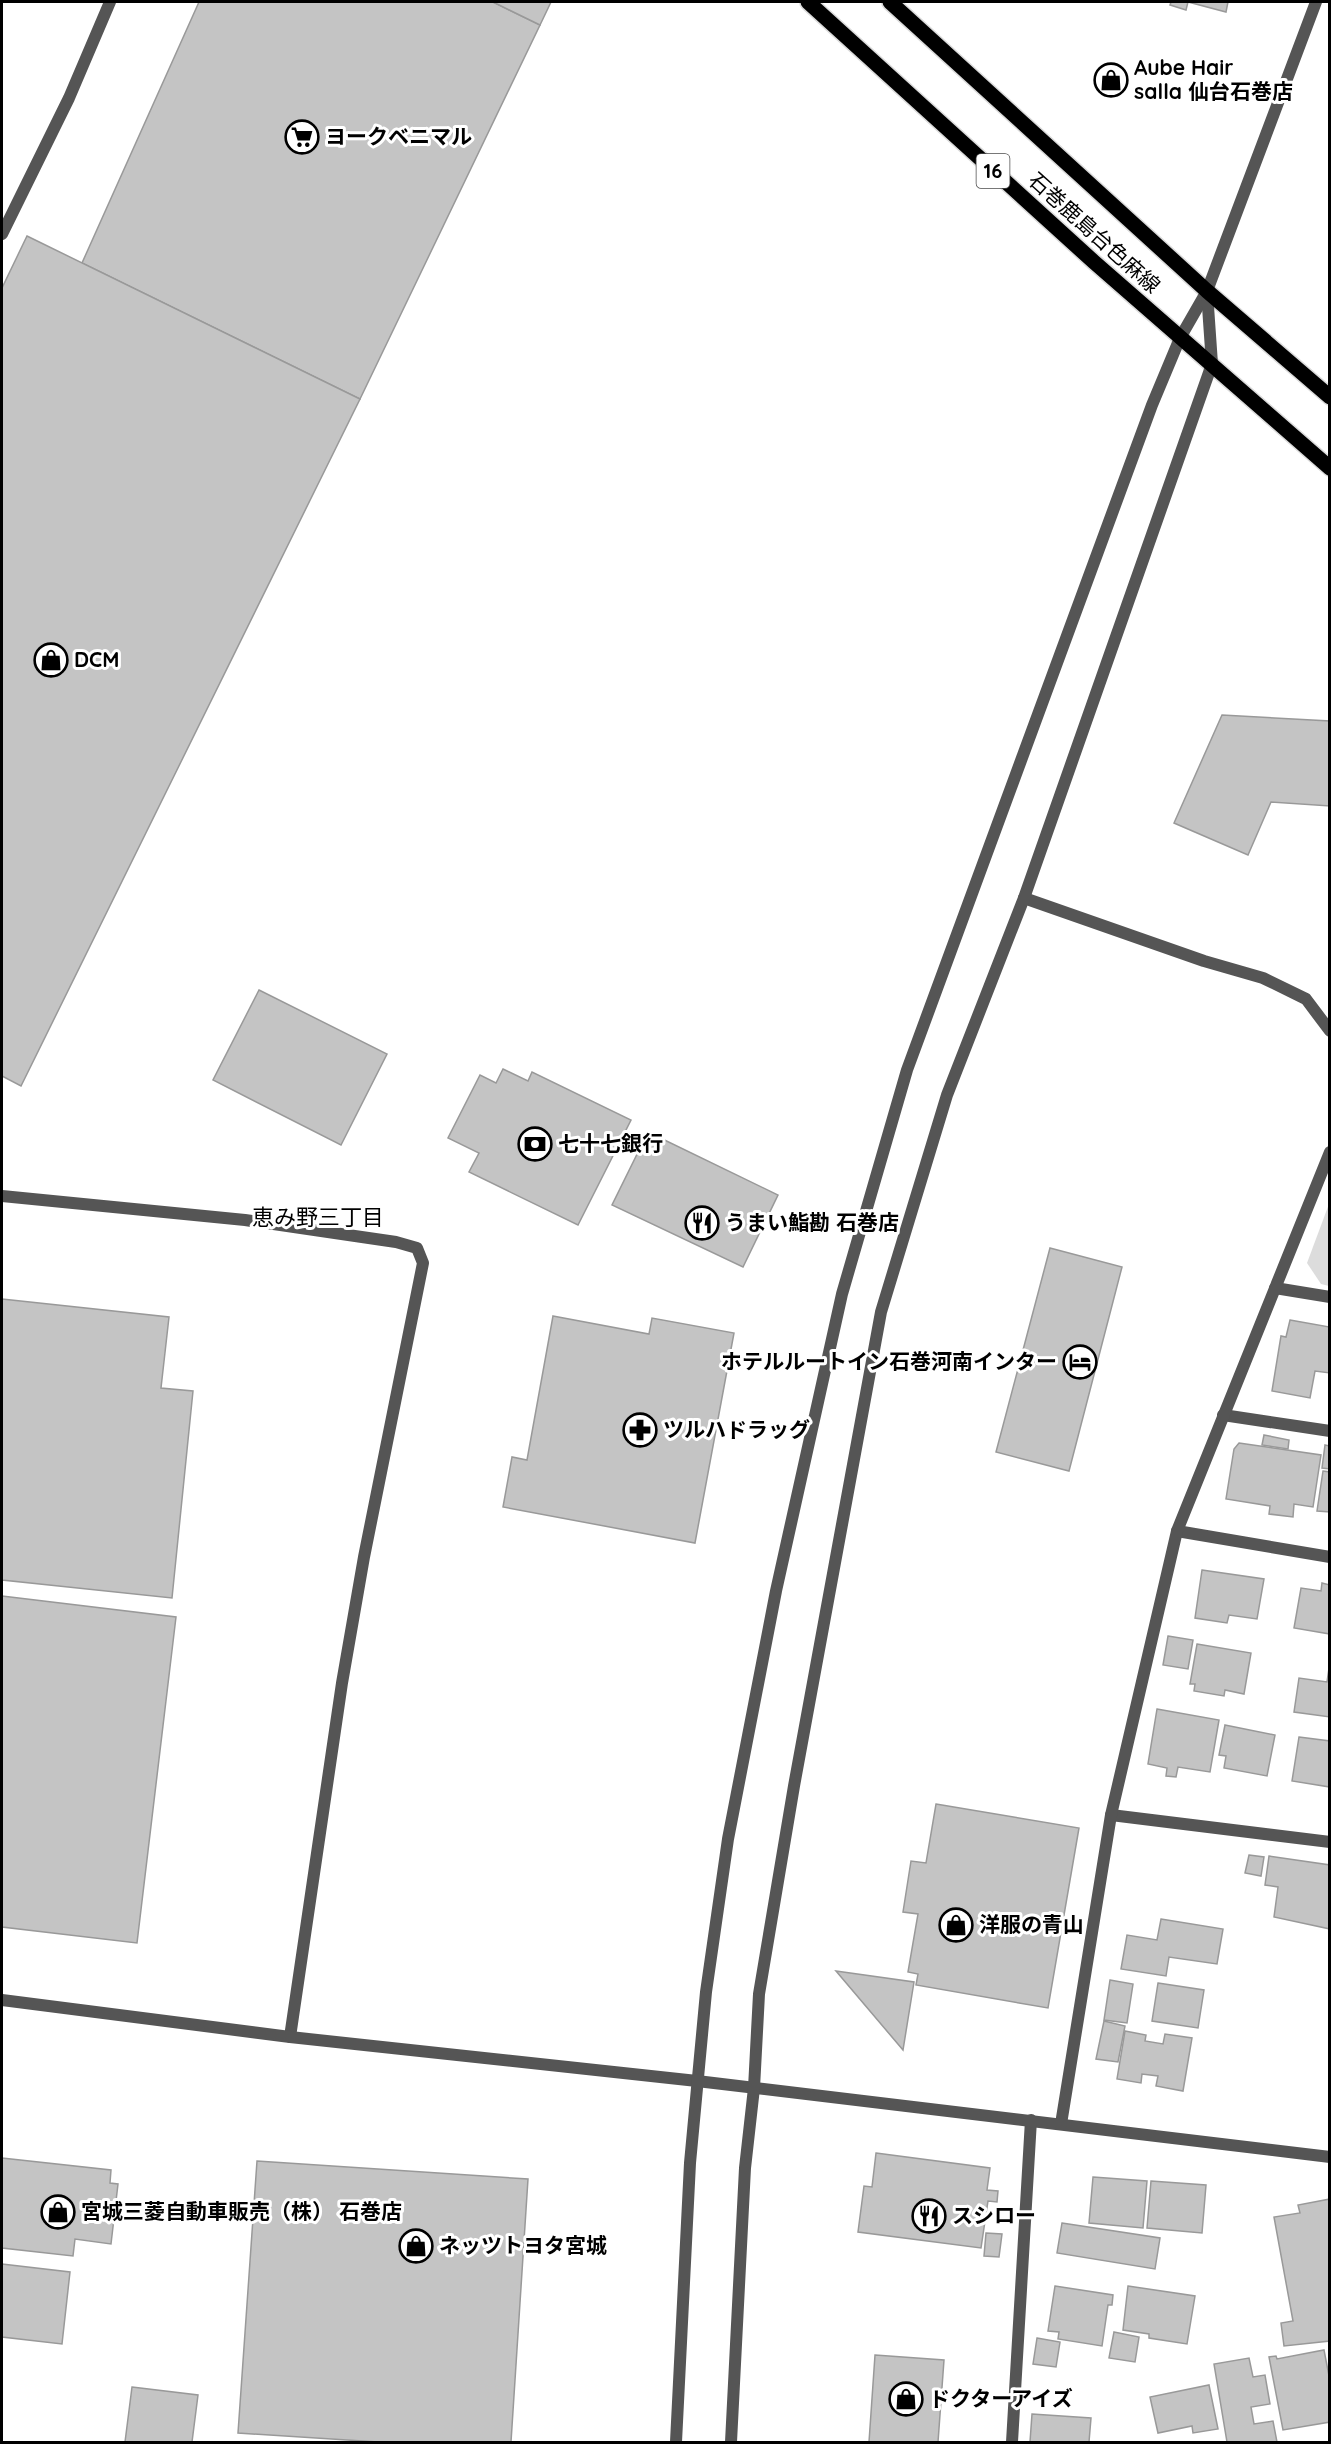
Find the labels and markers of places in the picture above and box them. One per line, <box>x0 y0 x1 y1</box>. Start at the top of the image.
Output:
place label: Aube Hair salla 仙台石巻店 <box>1134 54 1293 104</box>
shop icon: Aube Hair salla 仙台石巻店 <box>1093 62 1129 98</box>
supermarket icon: ヨークベニマル <box>284 119 320 155</box>
place label: ヨークベニマル <box>325 123 472 149</box>
shop icon: DCM <box>33 642 69 678</box>
place label: DCM <box>74 646 119 672</box>
bank icon: 七十七銀行 <box>517 1126 553 1162</box>
place label: 七十七銀行 <box>558 1130 663 1156</box>
restaurant icon: うまい鮨勘 石巻店 <box>684 1205 720 1241</box>
place label: うまい鮨勘 石巻店 <box>725 1209 899 1235</box>
hotel icon: ホテルルートイン石巻河南インター <box>1062 1344 1098 1380</box>
place label: ホテルルートイン石巻河南インター <box>721 1348 1057 1374</box>
pharmacy icon: ツルハドラッグ <box>622 1412 658 1448</box>
place label: ツルハドラッグ <box>663 1416 810 1442</box>
shop icon: 洋服の青山 <box>938 1907 974 1943</box>
place label: 洋服の青山 <box>979 1911 1084 1937</box>
shop icon: 宮城三菱自動車販売（株） 石巻店 <box>40 2194 76 2230</box>
place label: 宮城三菱自動車販売（株） 石巻店 <box>81 2198 402 2224</box>
restaurant icon: スシロー <box>911 2198 947 2234</box>
place label: スシロー <box>952 2202 1036 2228</box>
shop icon: ネッツトヨタ宮城 <box>398 2228 434 2264</box>
place label: ネッツトヨタ宮城 <box>439 2232 607 2258</box>
shop icon: ドクターアイズ <box>888 2381 924 2417</box>
place label: ドクターアイズ <box>929 2385 1073 2411</box>

